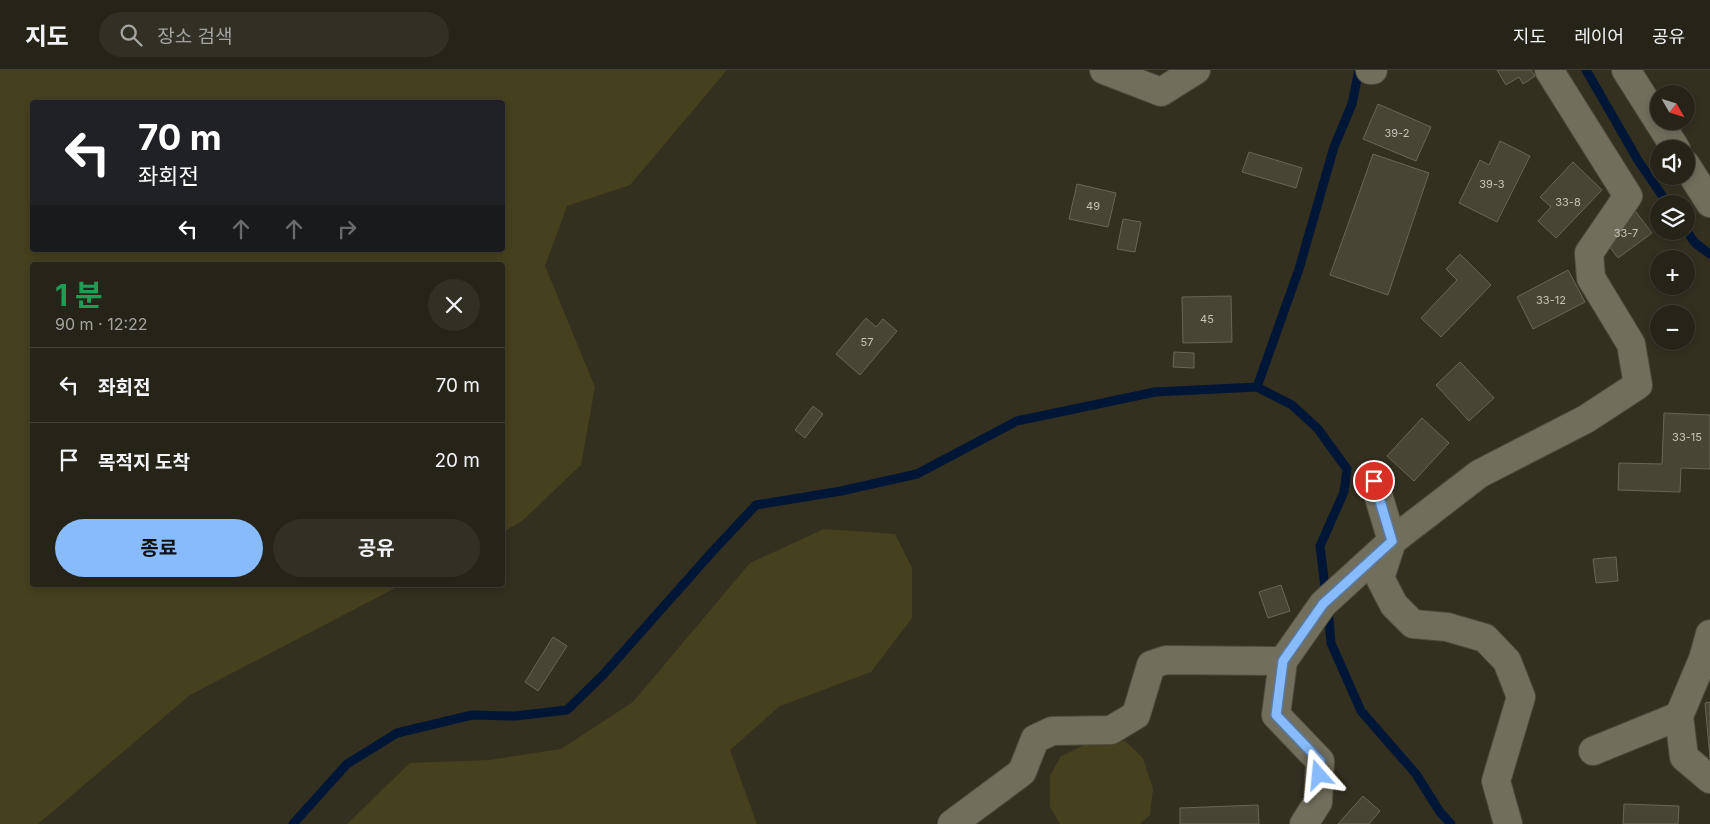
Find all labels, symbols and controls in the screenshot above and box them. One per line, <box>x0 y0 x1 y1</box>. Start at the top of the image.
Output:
search box <box>99 12 449 57</box>
icon: search <box>117 21 145 49</box>
text: 지도 <box>25 22 69 51</box>
text: 장소 검색 <box>157 25 232 48</box>
text: 지도 <box>1513 26 1546 47</box>
text: 레이어 <box>1574 26 1624 47</box>
text: 공유 <box>1652 26 1685 47</box>
north arrow <box>1650 85 1695 130</box>
map controls <box>1650 85 1695 350</box>
text: 70 m <box>138 116 222 158</box>
icon: left <box>55 120 120 185</box>
house number: 39-2 <box>1384 126 1410 140</box>
button: sound <box>1650 140 1695 185</box>
text: 좌회전 <box>138 163 199 189</box>
house number: 39-3 <box>1479 177 1505 191</box>
house number: 33-8 <box>1555 195 1581 209</box>
button: layers <box>1650 195 1695 240</box>
house number: 49 <box>1086 199 1100 213</box>
icon: left <box>174 215 202 243</box>
icon: ahead <box>227 215 255 243</box>
icon: ahead <box>280 215 308 243</box>
icon: right <box>333 215 361 243</box>
house number: 33-7 <box>1614 226 1638 240</box>
button: + <box>1650 250 1695 295</box>
text: 1 분 <box>55 277 103 313</box>
button: close <box>428 279 480 331</box>
house number: 33-12 <box>1536 293 1566 307</box>
button: − <box>1650 305 1695 350</box>
house number: 45 <box>1200 312 1214 326</box>
text: 90 m · 12:22 <box>55 314 148 334</box>
house number: 57 <box>861 335 873 349</box>
icon: left <box>55 371 83 399</box>
text: 70 m <box>436 374 480 397</box>
text: 좌회전 <box>98 376 150 399</box>
house number: 33-15 <box>1672 430 1702 444</box>
icon: arrive <box>55 446 83 474</box>
text: 20 m <box>434 449 480 472</box>
text: 목적지 도착 <box>98 451 190 474</box>
pin <box>1353 460 1395 502</box>
icon: arrive <box>1360 467 1388 495</box>
button: 종료 <box>55 519 263 577</box>
button: 공유 <box>273 519 480 577</box>
position arrow <box>1292 748 1344 800</box>

